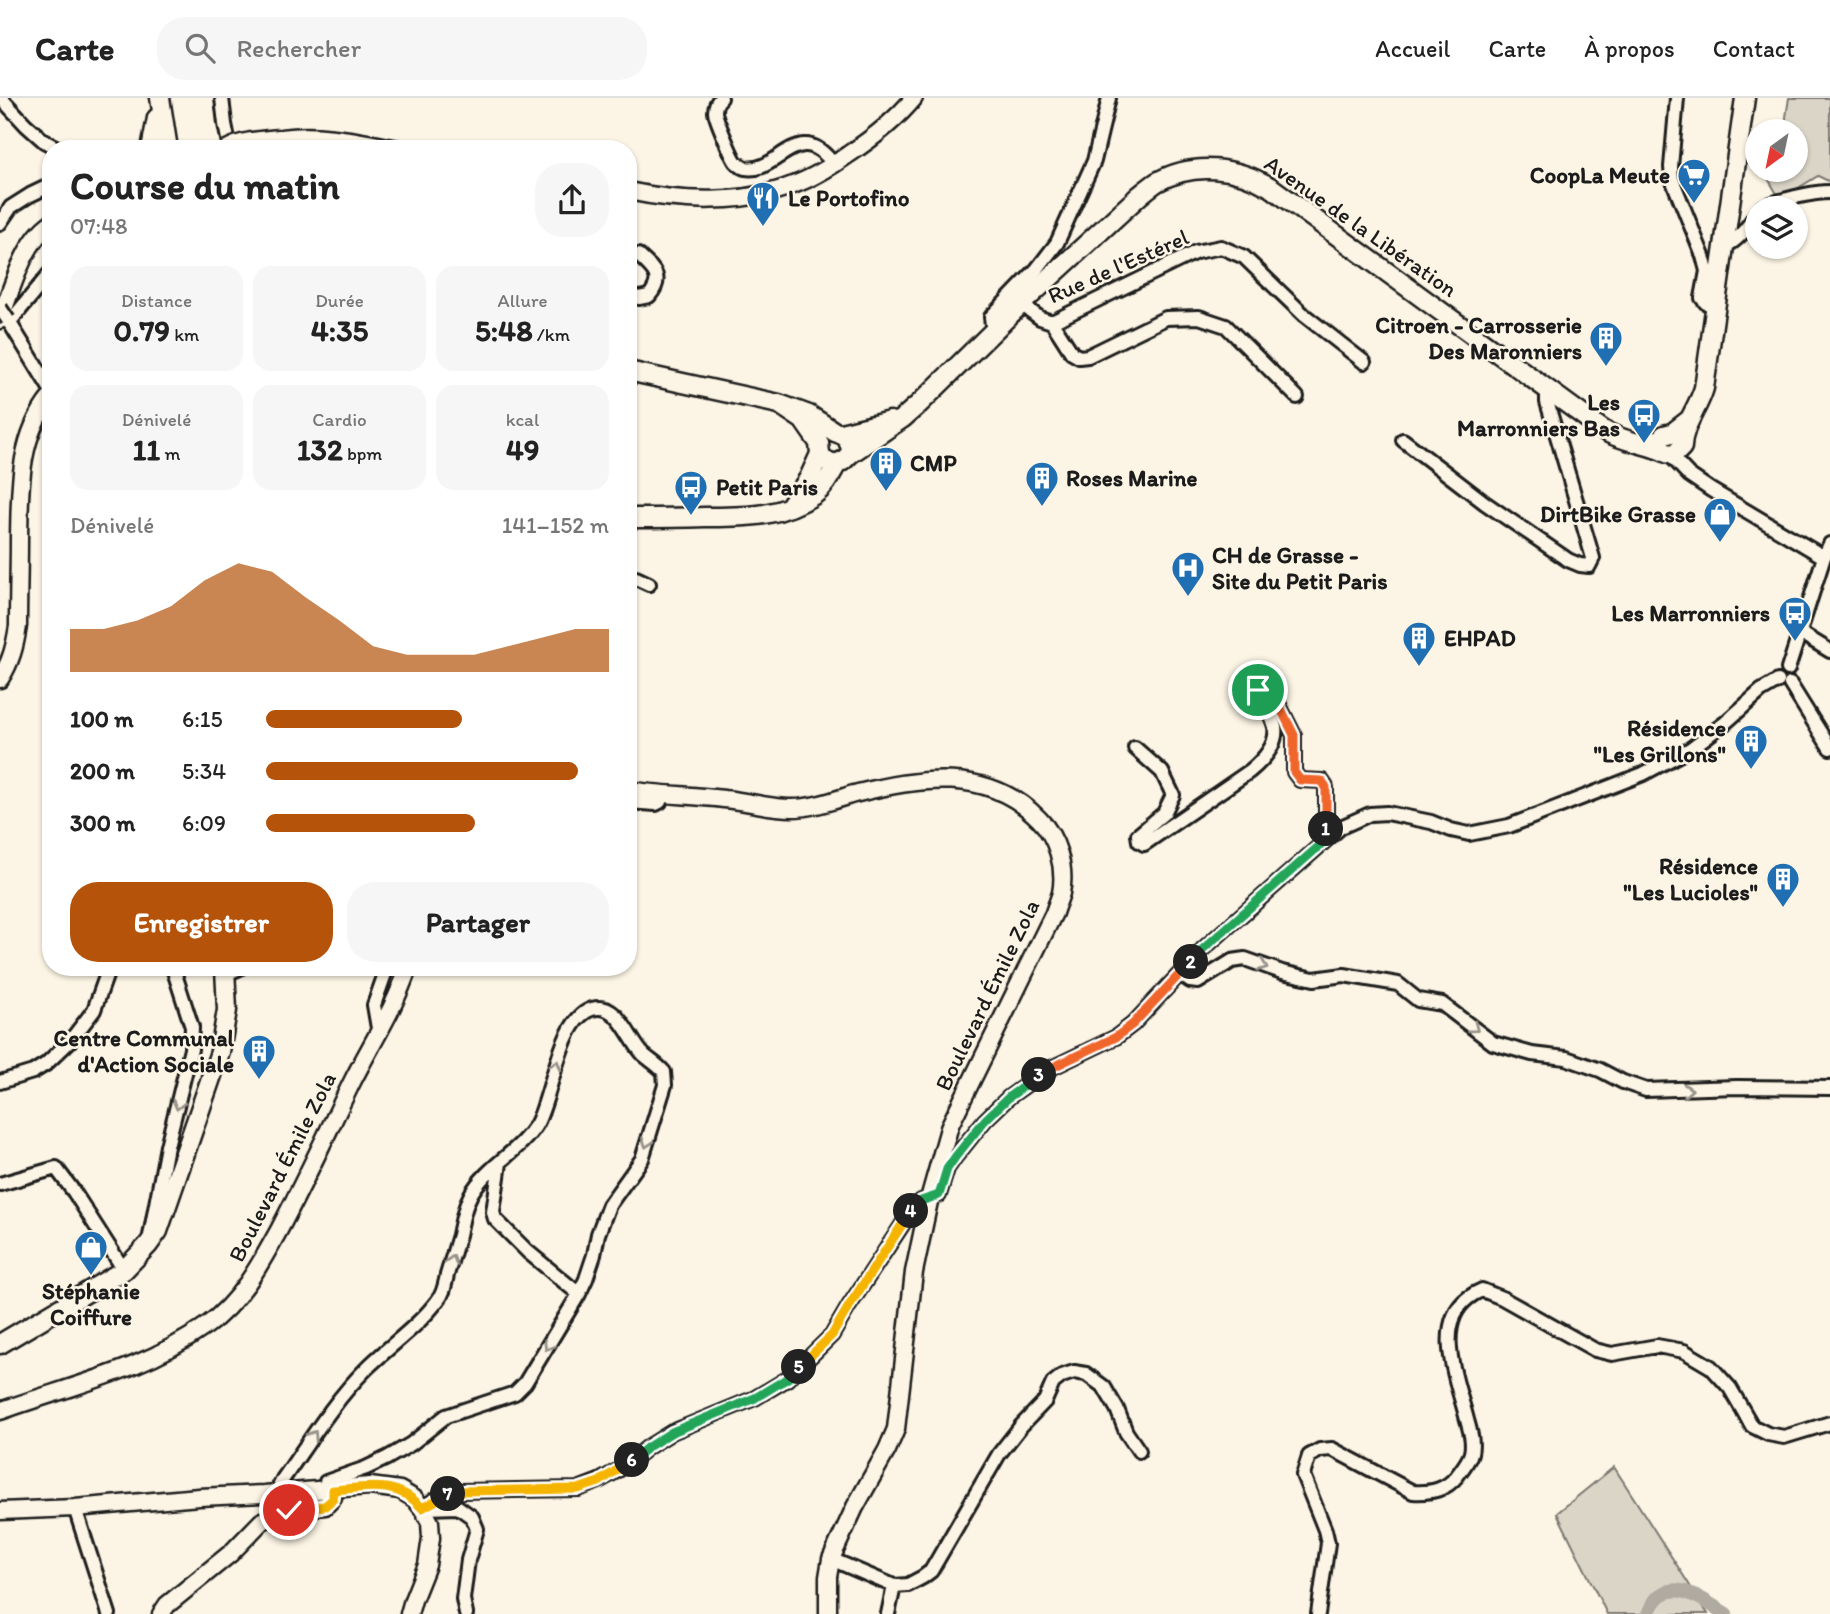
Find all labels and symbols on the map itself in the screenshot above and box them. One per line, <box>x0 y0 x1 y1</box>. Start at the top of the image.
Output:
north arrow <box>1745 119 1808 182</box>
street label: Avenue de la Libération <box>1259 149 1463 303</box>
supermarket icon: CoopLa Meute <box>1675 156 1713 205</box>
place label: CoopLa Meute <box>1530 161 1670 189</box>
restaurant icon: Le Portofino <box>744 179 782 228</box>
place label: Le Portofino <box>788 184 910 212</box>
street label: Rue de l'Estérel <box>1043 222 1193 310</box>
place label: Citroen - Carrosserie Des Maronniers <box>1375 311 1582 365</box>
building icon: Citroen - Carrosserie Des Maronniers <box>1587 319 1625 368</box>
place label: Les Marronniers Bas <box>1457 388 1620 442</box>
bus stop icon: Les Marronniers Bas <box>1625 396 1663 445</box>
building icon: CMP <box>867 444 905 493</box>
place label: CMP <box>910 449 957 477</box>
building icon: Roses Marine <box>1023 459 1061 508</box>
place label: Roses Marine <box>1066 464 1198 492</box>
bus stop icon: Petit Paris <box>672 468 710 517</box>
place label: Petit Paris <box>716 473 818 501</box>
shop icon: DirtBike Grasse <box>1701 495 1739 544</box>
place label: DirtBike Grasse <box>1540 500 1696 528</box>
place label: CH de Grasse - Site du Petit Paris <box>1212 541 1388 595</box>
hospital icon: CH de Grasse - Site du Petit Paris <box>1169 549 1207 598</box>
bus stop icon: Les Marronniers <box>1776 594 1814 643</box>
place label: Les Marronniers <box>1611 599 1770 627</box>
building icon: EHPAD <box>1400 619 1438 668</box>
place label: EHPAD <box>1444 624 1516 652</box>
pin <box>1228 660 1288 720</box>
place label: Résidence "Les Grillons" <box>1594 714 1726 768</box>
building icon: Résidence "Les Grillons" <box>1732 722 1770 771</box>
pin: 1 <box>1308 812 1344 846</box>
place label: Résidence "Les Lucioles" <box>1623 852 1758 906</box>
building icon: Résidence "Les Lucioles" <box>1764 860 1802 909</box>
street label: Boulevard Émile Zola <box>929 895 1045 1095</box>
pin: 2 <box>1174 944 1208 980</box>
one-way arrow <box>1257 957 1269 971</box>
one-way arrow <box>1466 1020 1479 1033</box>
place label: Centre Communal d'Action Sociale <box>53 1024 234 1078</box>
building icon: Centre Communal d'Action Sociale <box>240 1032 278 1081</box>
pin: 3 <box>1021 1058 1056 1093</box>
one-way arrow <box>547 1059 562 1071</box>
street label: Boulevard Émile Zola <box>222 1068 342 1266</box>
one-way arrow <box>1683 1082 1694 1097</box>
one-way arrow <box>172 1099 186 1111</box>
one-way arrow <box>641 1137 655 1149</box>
pin: 4 <box>894 1194 928 1228</box>
shop icon: Stéphanie Coiffure <box>72 1228 110 1277</box>
one-way arrow <box>443 1254 458 1266</box>
place label: Stéphanie Coiffure <box>42 1277 140 1331</box>
one-way arrow <box>543 1338 556 1351</box>
pin: 5 <box>782 1350 816 1384</box>
one-way arrow <box>305 1430 318 1443</box>
pin: 6 <box>614 1442 650 1478</box>
pin: 7 <box>430 1476 466 1512</box>
pin <box>259 1480 319 1540</box>

